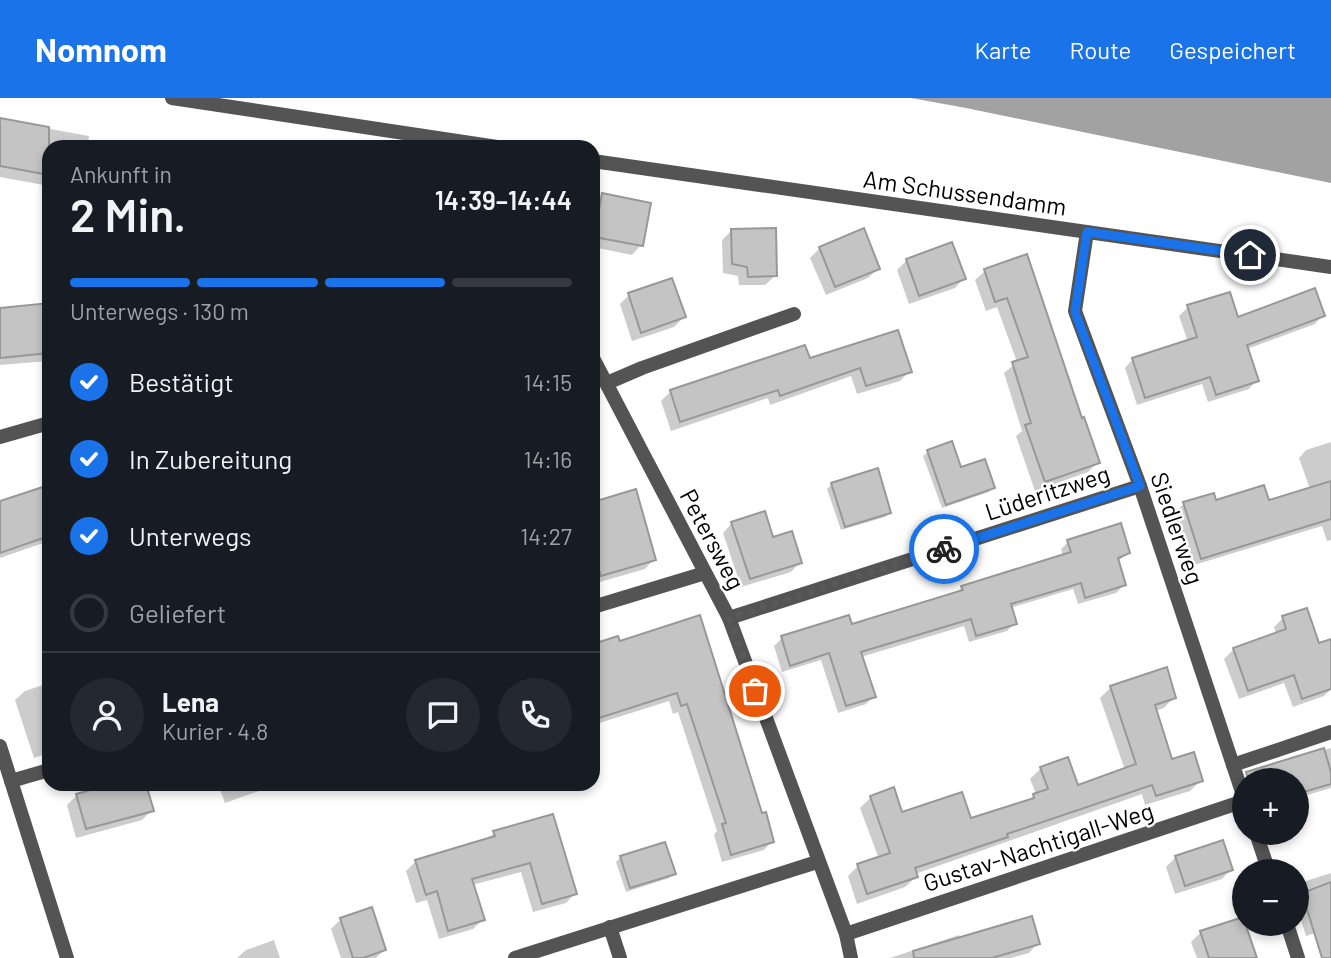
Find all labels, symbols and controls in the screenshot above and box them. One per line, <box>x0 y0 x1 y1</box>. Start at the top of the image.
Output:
text: Nomnom <box>35 29 167 69</box>
text: Karte <box>974 35 1032 64</box>
text: Route <box>1070 35 1131 64</box>
text: Gespeichert <box>1169 35 1296 64</box>
text: Ankunft in <box>70 160 172 188</box>
street label: Am Schussendamm <box>862 163 1068 221</box>
text: 14:39–14:44 <box>435 184 572 215</box>
text: 2 Min. <box>70 186 186 241</box>
pin <box>1220 225 1280 285</box>
icon: home <box>1231 236 1269 274</box>
text: Unterwegs · 130 m <box>70 297 249 325</box>
icon: check <box>70 363 108 401</box>
text: Bestätigt <box>129 366 234 397</box>
text: 14:15 <box>524 368 572 396</box>
icon: check <box>70 440 108 478</box>
text: In Zubereitung <box>129 443 292 474</box>
text: 14:16 <box>524 445 572 473</box>
street label: Lüderitzweg <box>981 458 1113 526</box>
street label: Siedlerweg <box>1145 468 1211 588</box>
street label: Petersweg <box>674 484 752 594</box>
courier <box>909 514 979 584</box>
icon: check <box>70 517 108 555</box>
text: Unterwegs <box>129 520 251 551</box>
text: 14:27 <box>520 522 572 550</box>
icon: bike <box>925 530 963 568</box>
text: Geliefert <box>129 597 226 628</box>
pin <box>725 661 785 721</box>
icon: bag <box>736 672 774 710</box>
button: person <box>70 678 144 752</box>
button: chat <box>406 678 480 752</box>
button: phone <box>498 678 572 752</box>
text: Lena <box>162 686 219 717</box>
text: Kurier · 4.8 <box>162 717 268 745</box>
map controls <box>1232 768 1309 936</box>
button: + <box>1232 768 1309 845</box>
street label: Gustav-Nachtigall-Weg <box>919 795 1157 897</box>
button: − <box>1232 859 1309 936</box>

